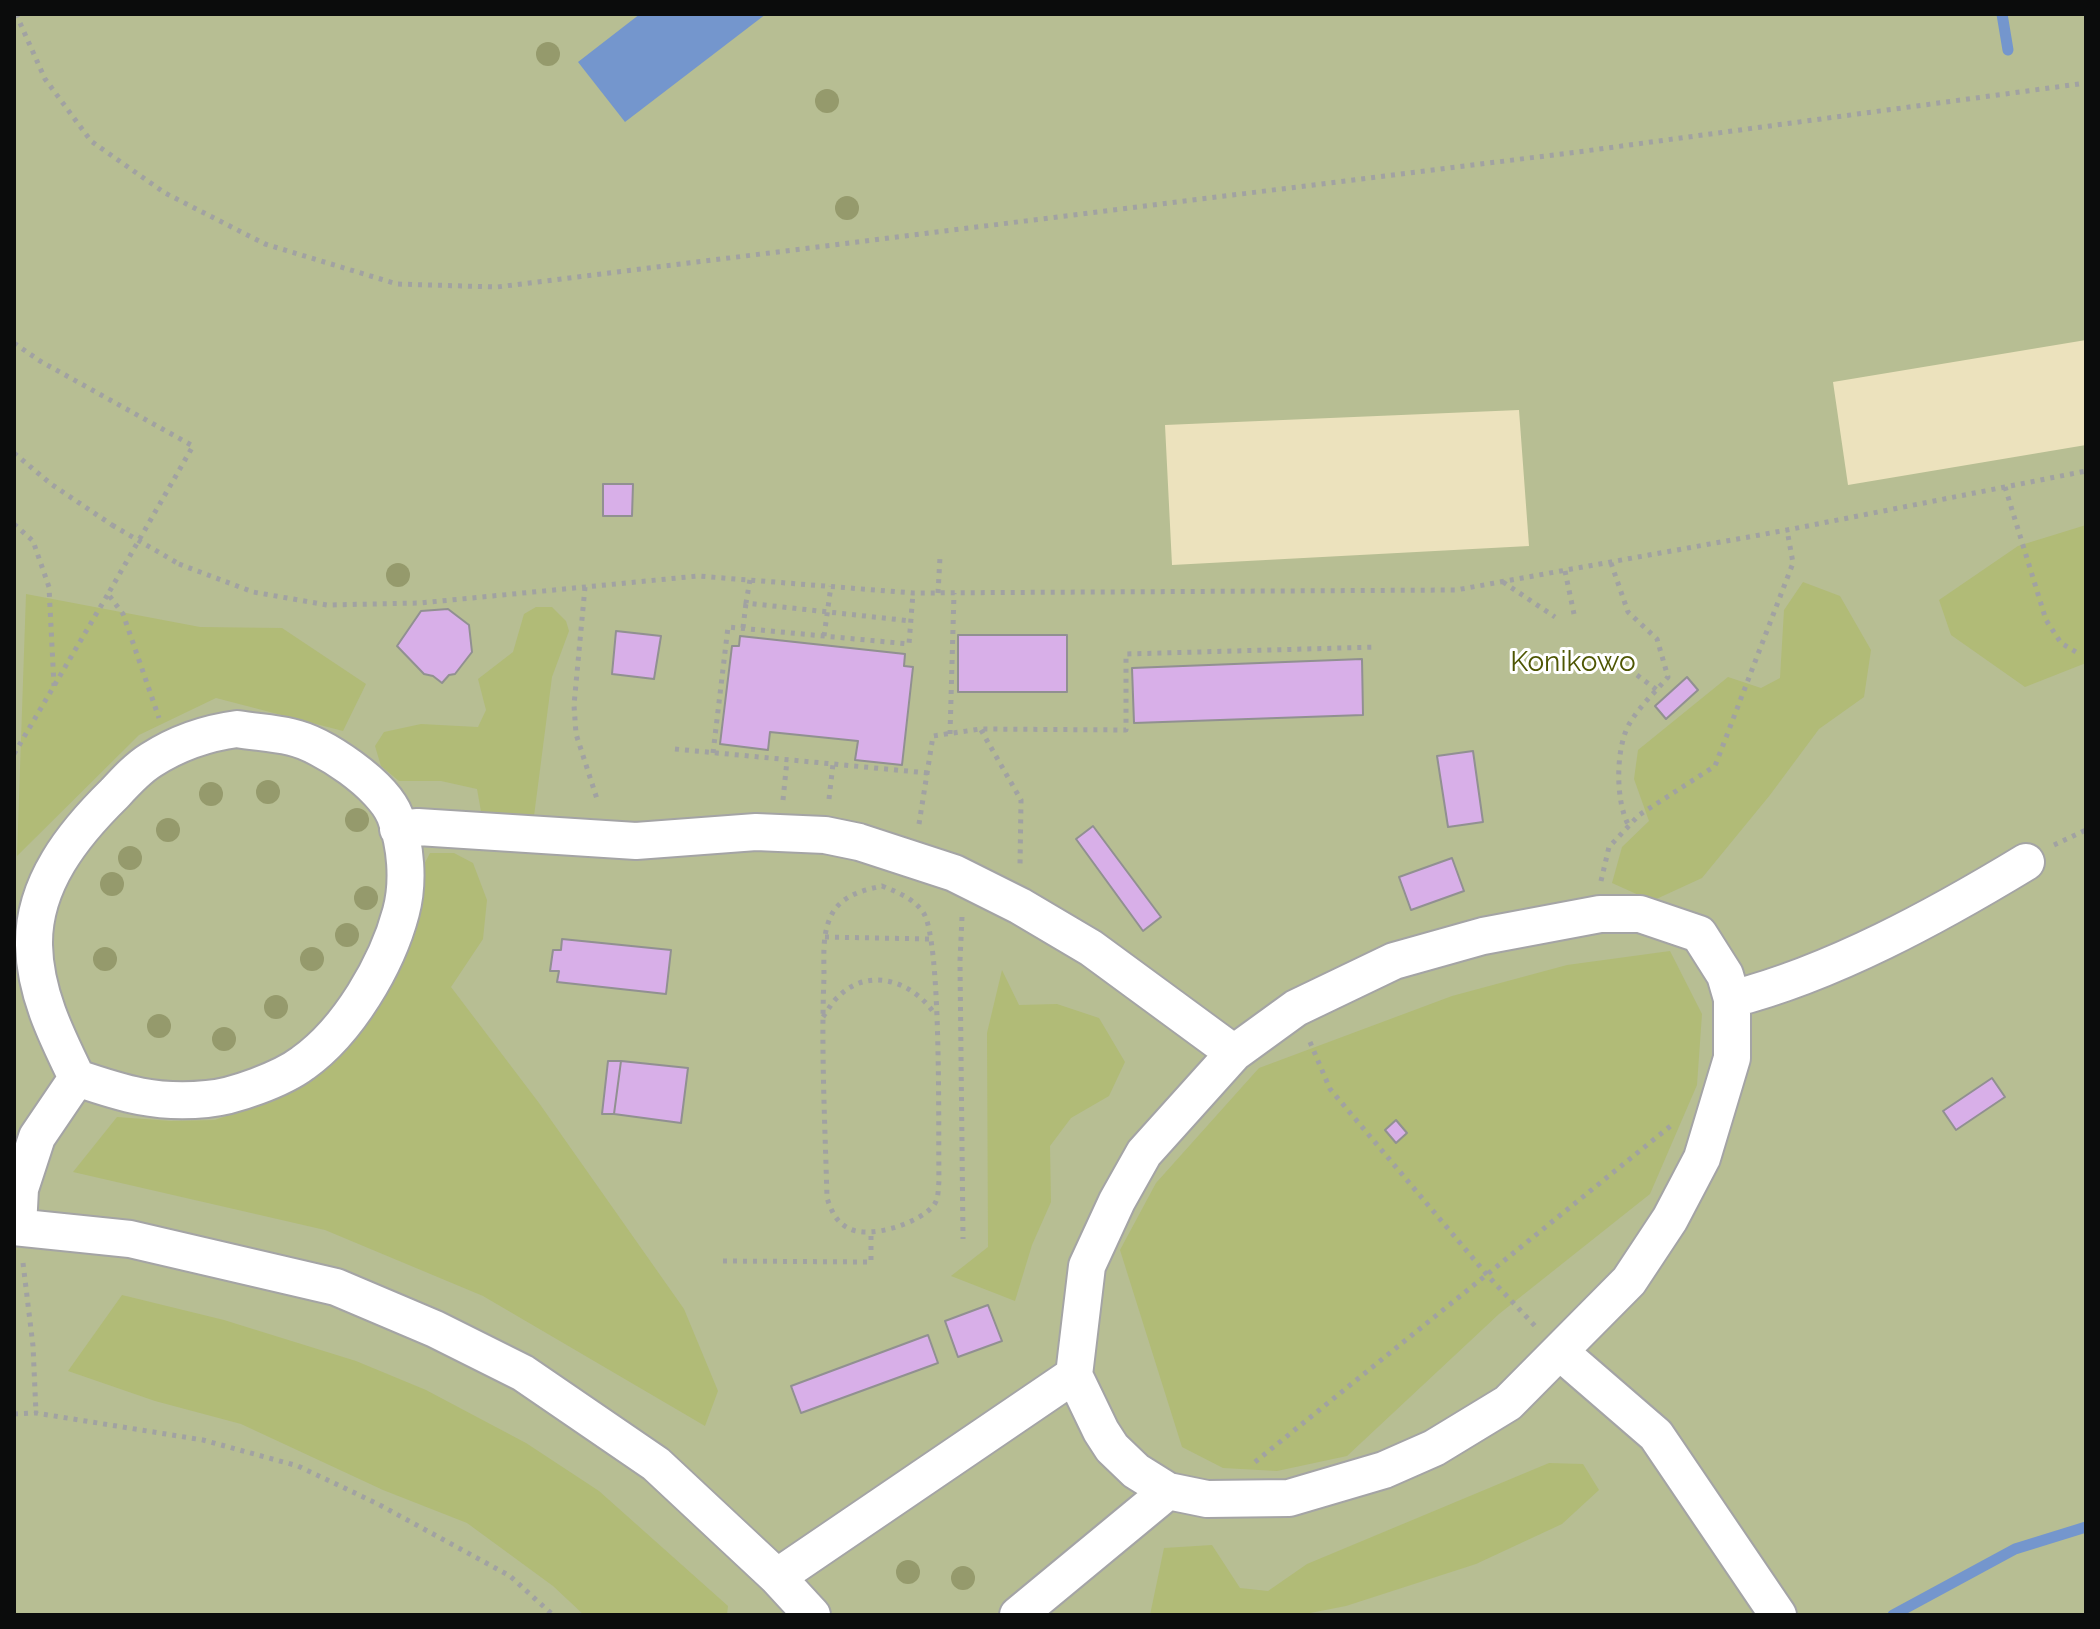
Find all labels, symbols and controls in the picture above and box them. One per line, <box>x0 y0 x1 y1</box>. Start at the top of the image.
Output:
park label: Konikowo <box>1510 646 1636 680</box>

